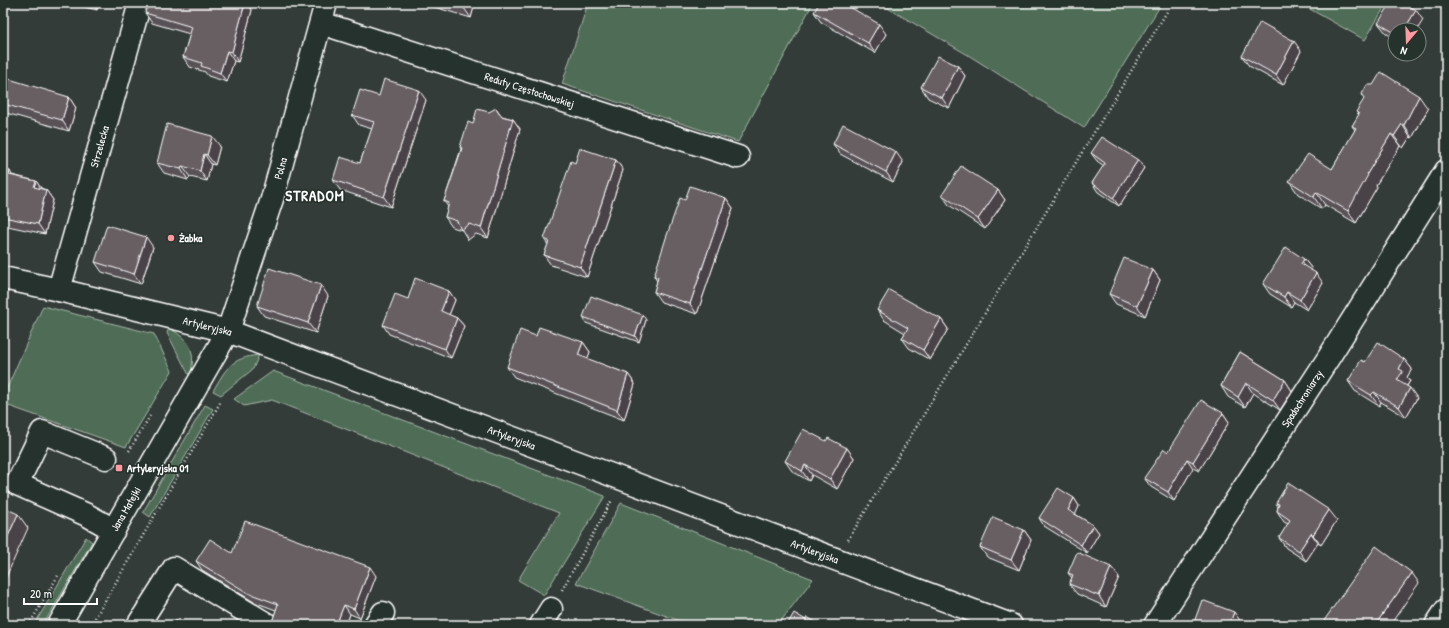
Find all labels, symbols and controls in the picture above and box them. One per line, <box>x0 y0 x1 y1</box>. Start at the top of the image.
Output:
north arrow <box>1387 22 1427 62</box>
text: N <box>1399 44 1409 59</box>
street label: Reduty Częstochowskiej <box>483 69 576 111</box>
street label: Strzelecka <box>87 123 112 169</box>
street label: Polna <box>271 155 290 181</box>
district label: STRADOM <box>285 185 345 206</box>
place label: Żabka <box>179 231 203 245</box>
marker: Żabka <box>166 233 176 243</box>
street label: Artyleryjska <box>181 313 235 339</box>
street label: Spadochroniarzy <box>1278 367 1326 430</box>
street label: Artyleryjska <box>486 422 538 453</box>
place label: Artyleryjska 01 <box>127 461 188 476</box>
marker: Artyleryjska 01 <box>114 463 124 473</box>
street label: Jana Matejki <box>108 484 144 534</box>
street label: Artyleryjska <box>789 536 841 567</box>
scale bar <box>24 580 97 606</box>
text: 20 m <box>30 585 52 602</box>

